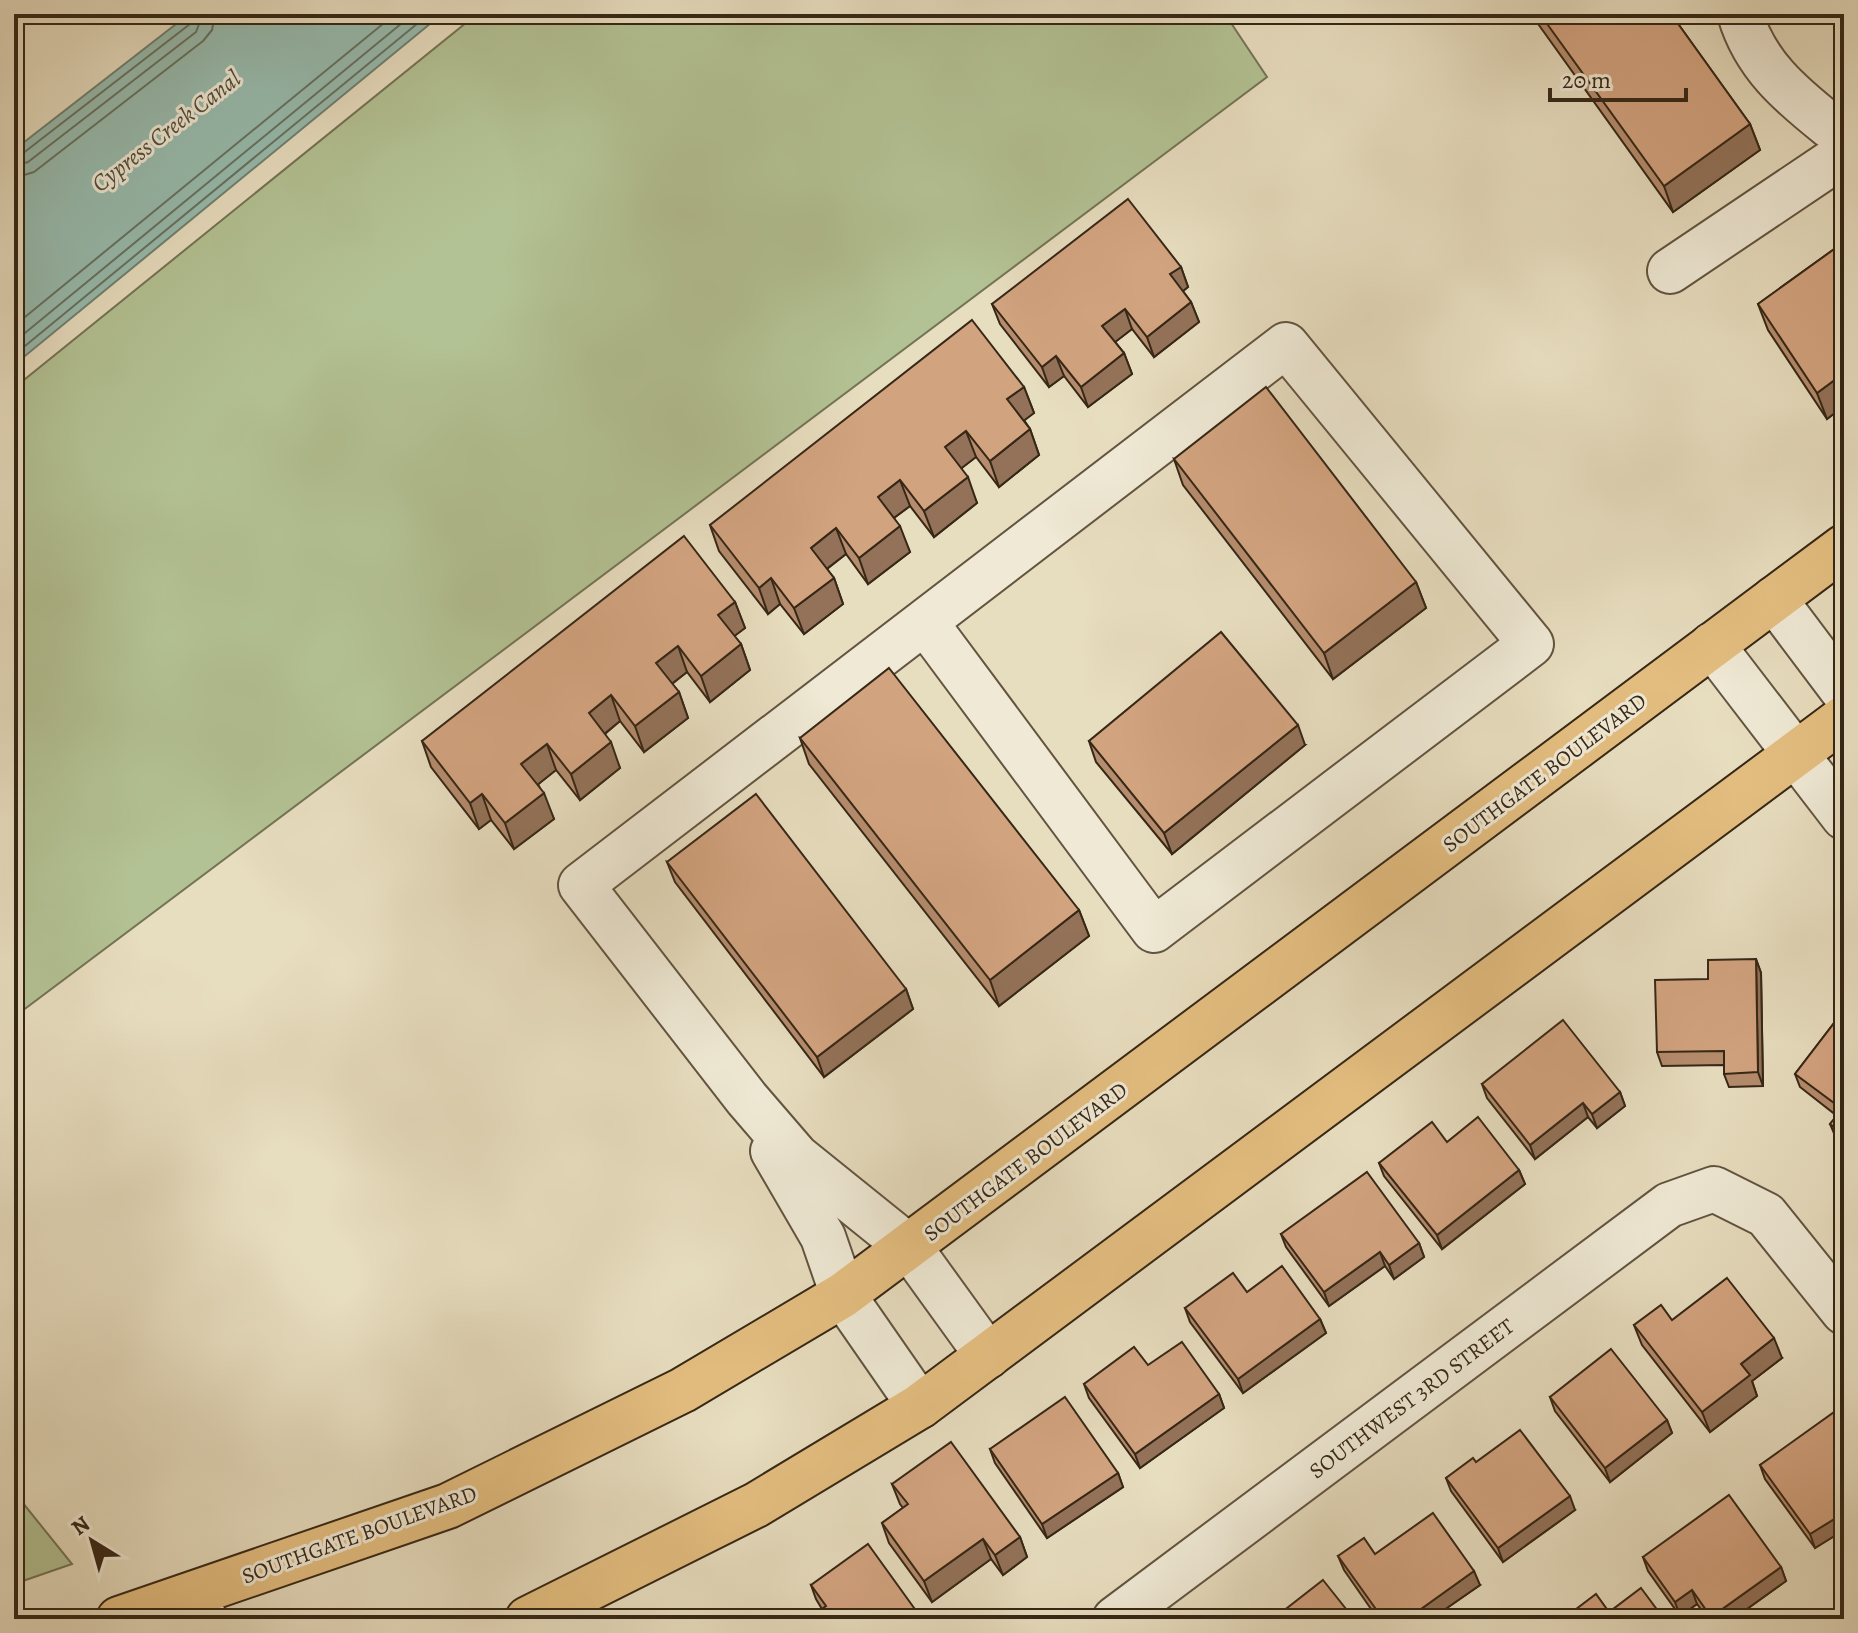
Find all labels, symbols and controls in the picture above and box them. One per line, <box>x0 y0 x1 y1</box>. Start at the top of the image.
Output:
scale bar <box>1550 52 1686 102</box>
water label: Cypress Creek Canal <box>85 63 247 199</box>
text: 20 m <box>1562 64 1611 96</box>
street label: SOUTHGATE BOULEVARD <box>1436 686 1653 859</box>
street label: SOUTHGATE BOULEVARD <box>917 1075 1134 1248</box>
street label: SOUTHWEST 3RD STREET <box>1303 1312 1520 1486</box>
street label: SOUTHGATE BOULEVARD <box>238 1478 481 1591</box>
north arrow <box>52 1501 132 1581</box>
text: N <box>65 1509 96 1543</box>

